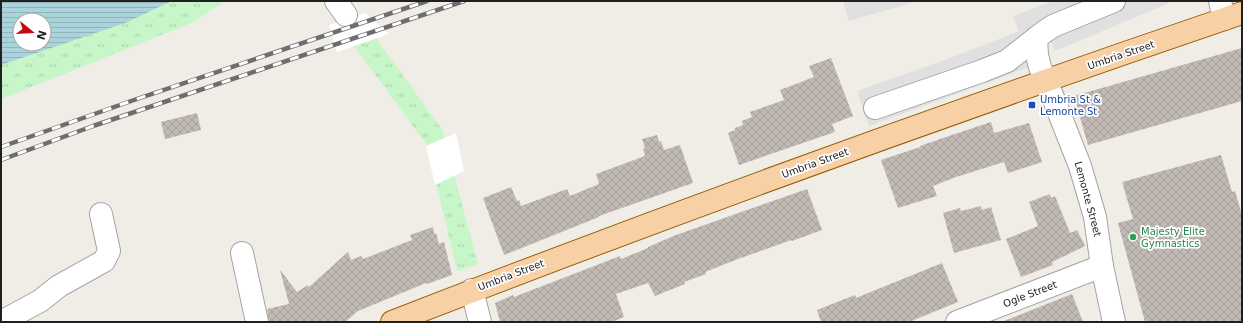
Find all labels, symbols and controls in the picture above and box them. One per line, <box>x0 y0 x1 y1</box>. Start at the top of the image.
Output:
north arrow <box>12 12 52 52</box>
text: N <box>33 29 49 41</box>
street label: Umbria Street <box>1086 38 1156 72</box>
place label: Umbria St & Lemonte St <box>1040 94 1101 117</box>
marker: Umbria St & Lemonte St <box>1027 100 1037 110</box>
street label: Umbria Street <box>780 146 850 180</box>
street label: Lemonte Street <box>1073 160 1103 238</box>
place label: Majesty Elite Gymnastics <box>1141 226 1205 249</box>
marker: Majesty Elite Gymnastics <box>1128 232 1138 242</box>
street label: Umbria Street <box>476 257 546 293</box>
street label: Ogle Street <box>1002 279 1059 309</box>

